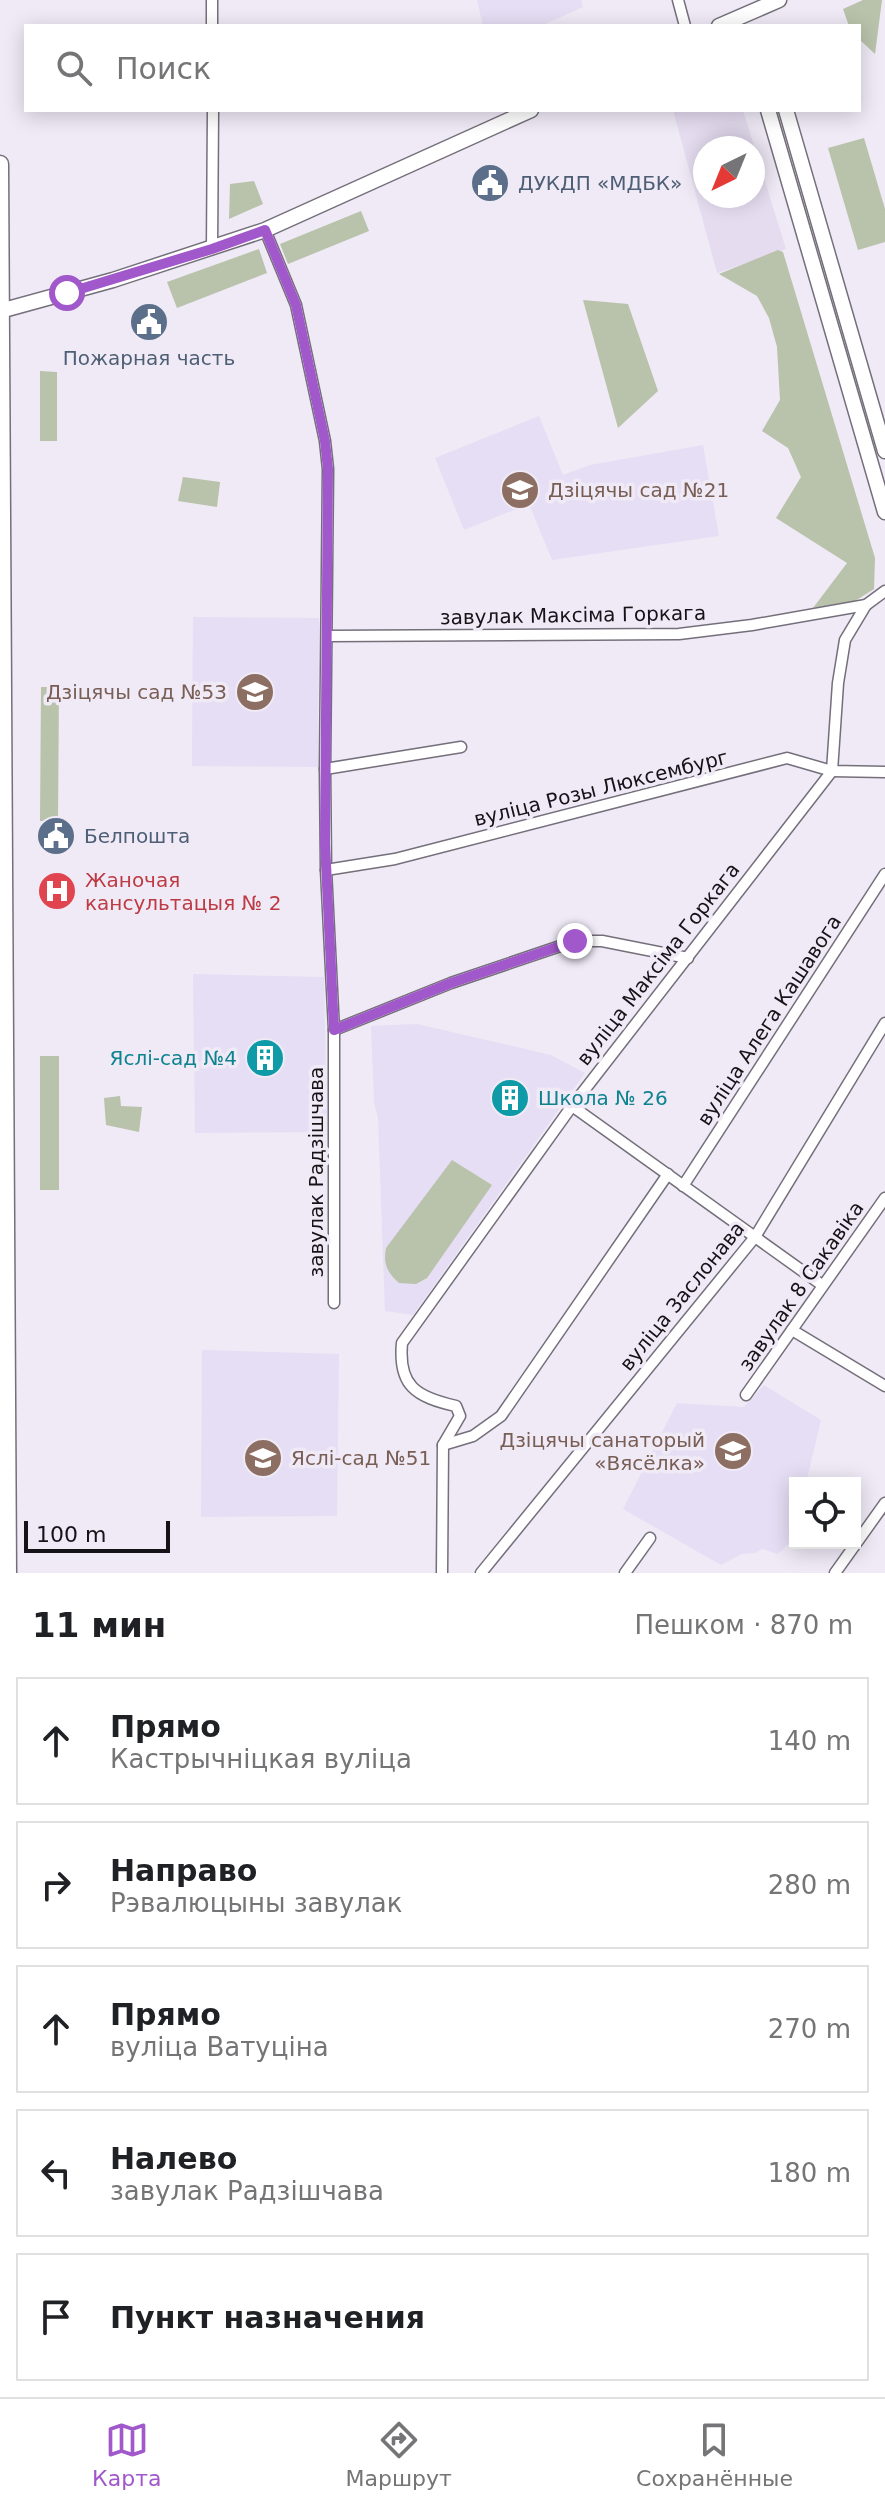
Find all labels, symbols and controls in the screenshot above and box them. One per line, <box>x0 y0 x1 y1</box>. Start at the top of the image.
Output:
search box <box>24 24 861 112</box>
icon: search <box>52 46 96 90</box>
text: Поиск <box>116 51 211 86</box>
north arrow <box>693 136 765 208</box>
public building icon: ДУКДП «МДБК» <box>469 162 511 204</box>
place label: ДУКДП «МДБК» <box>518 171 682 195</box>
route start <box>49 275 85 311</box>
public building icon: Пожарная часть <box>128 301 170 343</box>
place label: Пожарная часть <box>63 346 235 370</box>
school or university icon: Дзіцячы сад №21 <box>499 469 541 511</box>
place label: Дзіцячы сад №21 <box>548 478 729 502</box>
street label: завулак Максіма Горкага <box>440 601 706 629</box>
school or university icon: Дзіцячы сад №53 <box>234 671 276 713</box>
place label: Дзіцячы сад №53 <box>46 680 227 704</box>
street label: вуліца Розы Люксембург <box>471 745 731 831</box>
public building icon: Белпошта <box>35 815 77 857</box>
place label: Белпошта <box>84 824 190 848</box>
street label: вуліца Максіма Горкага <box>572 858 744 1070</box>
place label: Жаночая кансультацыя № 2 <box>85 868 281 915</box>
hospital icon: Жаночая кансультацыя № 2 <box>36 870 78 912</box>
street label: вуліца Алега Кашавога <box>692 910 846 1130</box>
route end <box>557 923 593 959</box>
building icon: Яслі-сад №4 <box>244 1037 286 1079</box>
place label: Яслі-сад №4 <box>110 1046 237 1070</box>
street label: завулак Радзішчава <box>304 1067 328 1277</box>
building icon: Школа № 26 <box>489 1077 531 1119</box>
place label: Школа № 26 <box>538 1086 668 1110</box>
street label: завулак 8 Сакавіка <box>733 1197 869 1375</box>
street label: вуліца Заслонава <box>615 1217 749 1375</box>
place label: Дзіцячы санаторый «Вясёлка» <box>500 1428 705 1475</box>
school or university icon: Дзіцячы санаторый «Вясёлка» <box>712 1430 754 1472</box>
school or university icon: Яслі-сад №51 <box>242 1437 284 1479</box>
place label: Яслі-сад №51 <box>291 1446 431 1470</box>
map controls <box>789 1477 861 1549</box>
button: locate <box>789 1477 861 1549</box>
scale bar <box>24 1517 170 1553</box>
text: 100 m <box>36 1522 106 1547</box>
text: 11 мин <box>32 1605 166 1645</box>
text: Пешком · 870 m <box>634 1610 853 1640</box>
text: Прямо <box>110 1709 221 1744</box>
icon: ahead <box>34 1719 78 1763</box>
text: 140 m <box>768 1726 851 1756</box>
text: Кастрычніцкая вуліца <box>110 1744 412 1774</box>
text: Направо <box>110 1853 257 1888</box>
icon: right <box>34 1863 78 1907</box>
text: 280 m <box>768 1870 851 1900</box>
text: Рэвалюцыны завулак <box>110 1888 402 1918</box>
text: Прямо <box>110 1997 221 2032</box>
icon: ahead <box>34 2007 78 2051</box>
text: 270 m <box>768 2014 851 2044</box>
text: вуліца Ватуціна <box>110 2032 329 2062</box>
text: Налево <box>110 2141 237 2176</box>
icon: left <box>34 2151 78 2195</box>
text: 180 m <box>768 2158 851 2188</box>
text: завулак Радзішчава <box>110 2176 384 2206</box>
icon: arrive <box>34 2295 78 2339</box>
text: Пункт назначения <box>110 2300 425 2335</box>
tab: Карта <box>92 2418 161 2491</box>
tab: Маршрут <box>346 2418 452 2491</box>
tab: Сохранённые <box>636 2418 793 2491</box>

